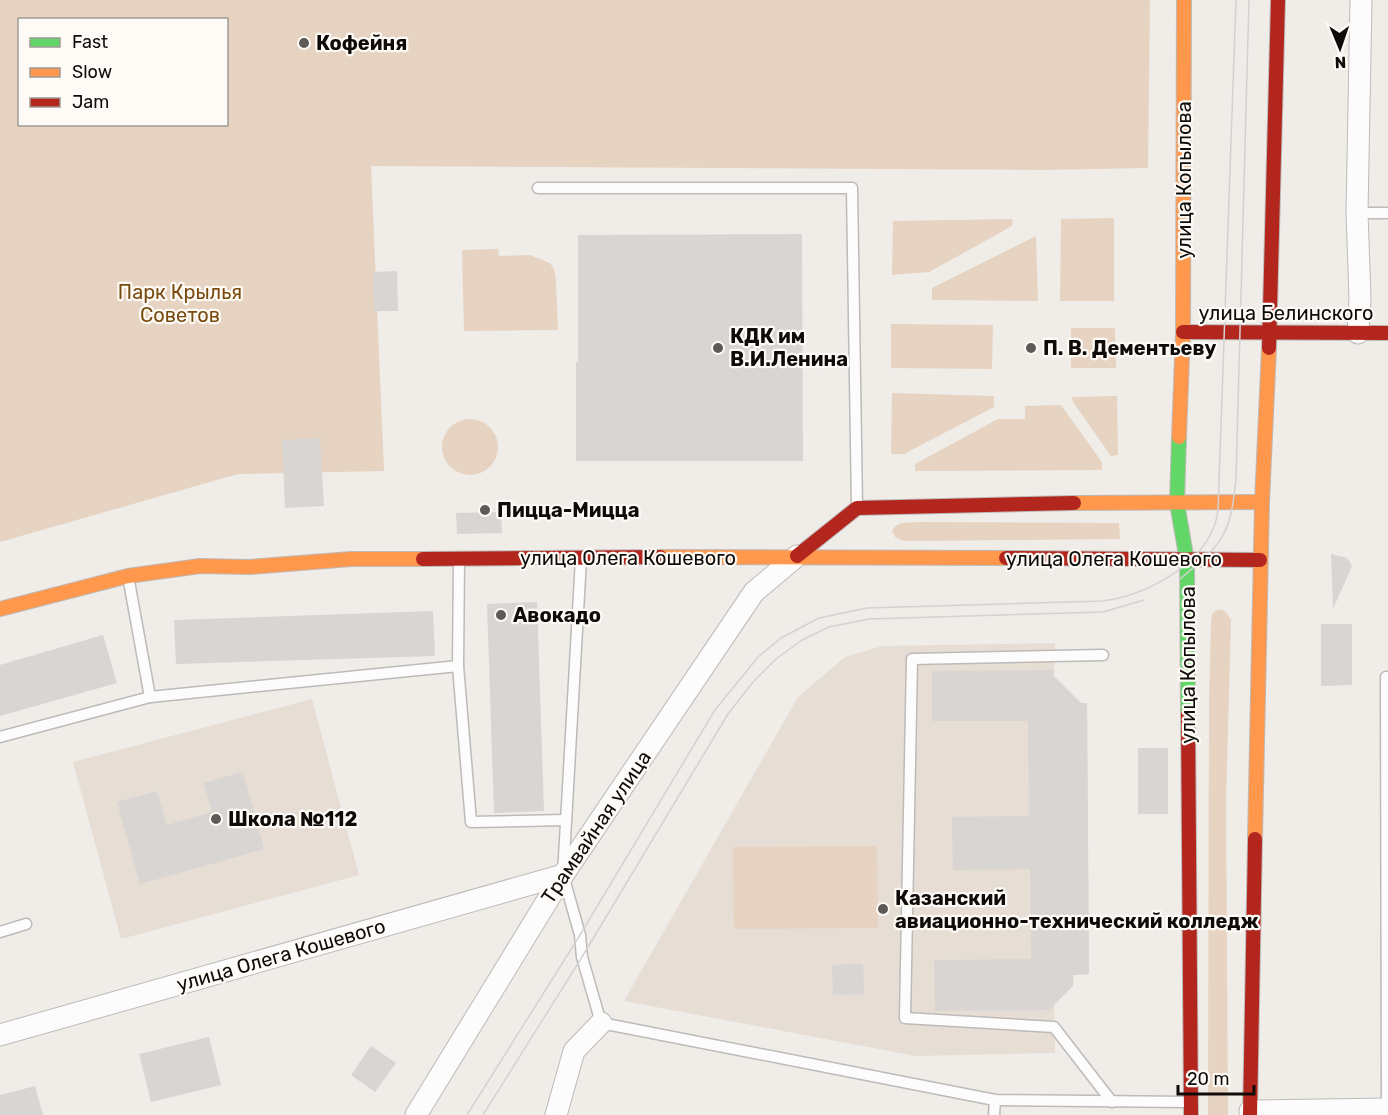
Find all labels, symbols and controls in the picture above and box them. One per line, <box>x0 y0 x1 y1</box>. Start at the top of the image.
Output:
legend <box>18 18 228 126</box>
north arrow <box>1310 18 1370 78</box>
text: Fast <box>72 31 108 53</box>
place label: Кофейня <box>316 31 407 55</box>
marker: Кофейня <box>297 36 311 50</box>
text: N <box>1334 53 1347 72</box>
text: Slow <box>72 61 112 83</box>
text: Jam <box>72 91 109 113</box>
street label: улица Копылова <box>1172 101 1196 259</box>
park label: Парк Крылья Советов <box>118 280 242 327</box>
street label: улица Белинского <box>1199 301 1373 325</box>
place label: КДК им В.И.Ленина <box>730 324 848 371</box>
place label: П. В. Дементьеву <box>1043 336 1217 360</box>
marker: КДК им В.И.Ленина <box>711 341 725 355</box>
marker: П. В. Дементьеву <box>1024 341 1038 355</box>
place label: Пицца-Мицца <box>497 498 640 522</box>
marker: Пицца-Мицца <box>478 503 492 517</box>
street label: улица Олега Кошевого <box>520 546 736 570</box>
street label: улица Олега Кошевого <box>1006 547 1222 571</box>
street label: улица Копылова <box>1176 586 1200 744</box>
place label: Авокадо <box>513 603 601 627</box>
marker: Авокадо <box>494 608 508 622</box>
street label: Трамвайная улица <box>536 746 656 908</box>
place label: Школа №112 <box>228 807 357 831</box>
marker: Школа №112 <box>209 812 223 826</box>
place label: Казанский авиационно-технический колледж <box>895 886 1259 933</box>
marker: Казанский авиационно-технический колледж <box>876 902 890 916</box>
street label: улица Олега Кошевого <box>174 914 388 996</box>
scale bar <box>1178 1058 1254 1096</box>
text: 20 m <box>1187 1068 1229 1090</box>

